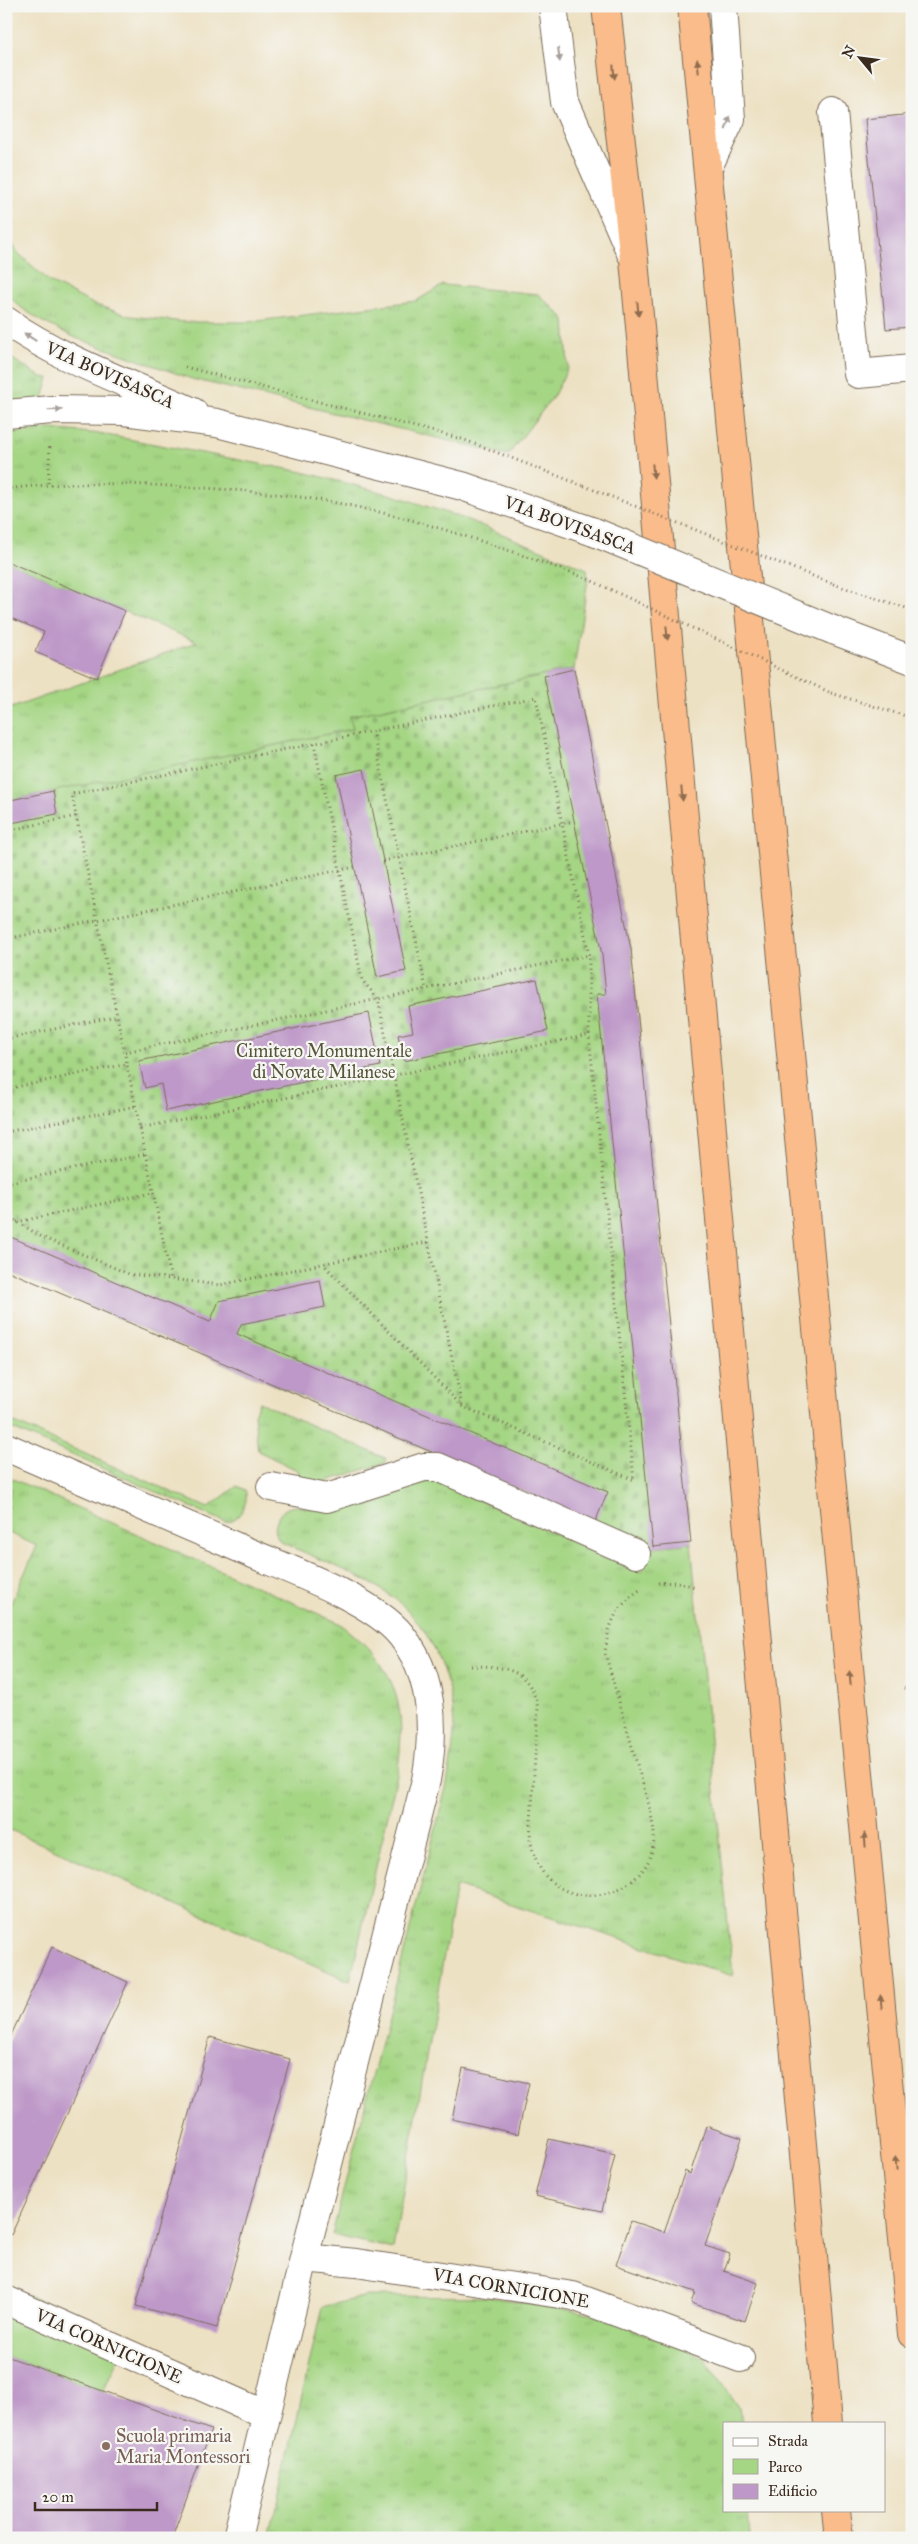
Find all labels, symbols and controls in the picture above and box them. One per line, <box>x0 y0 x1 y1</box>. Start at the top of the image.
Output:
north arrow <box>836 32 886 82</box>
text: N <box>839 43 859 61</box>
one-way arrow <box>556 47 564 63</box>
one-way arrow <box>694 58 702 74</box>
one-way arrow <box>610 64 618 80</box>
one-way arrow <box>724 115 732 130</box>
one-way arrow <box>634 301 642 317</box>
one-way arrow <box>23 332 36 342</box>
street label: VIA BOVISASCA <box>41 336 178 413</box>
one-way arrow <box>47 406 63 414</box>
one-way arrow <box>649 463 657 479</box>
street label: VIA BOVISASCA <box>500 491 639 559</box>
one-way arrow <box>664 625 672 641</box>
one-way arrow <box>678 787 686 803</box>
park label: Cimitero Monumentale di Novate Milanese <box>236 1040 412 1083</box>
one-way arrow <box>846 1670 854 1686</box>
one-way arrow <box>861 1831 869 1847</box>
one-way arrow <box>876 1993 884 2009</box>
one-way arrow <box>892 2155 900 2171</box>
street label: VIA CORNICIONE <box>430 2263 591 2313</box>
street label: VIA CORNICIONE <box>31 2303 186 2388</box>
legend <box>723 2422 886 2512</box>
place label: Scuola primaria Maria Montessori <box>116 2425 250 2468</box>
text: Strada <box>768 2432 808 2450</box>
marker: Scuola primaria Maria Montessori <box>100 2440 112 2452</box>
text: Parco <box>768 2458 803 2476</box>
scale bar <box>35 2479 158 2511</box>
text: Edificio <box>768 2482 817 2500</box>
text: 20 m <box>42 2488 74 2506</box>

